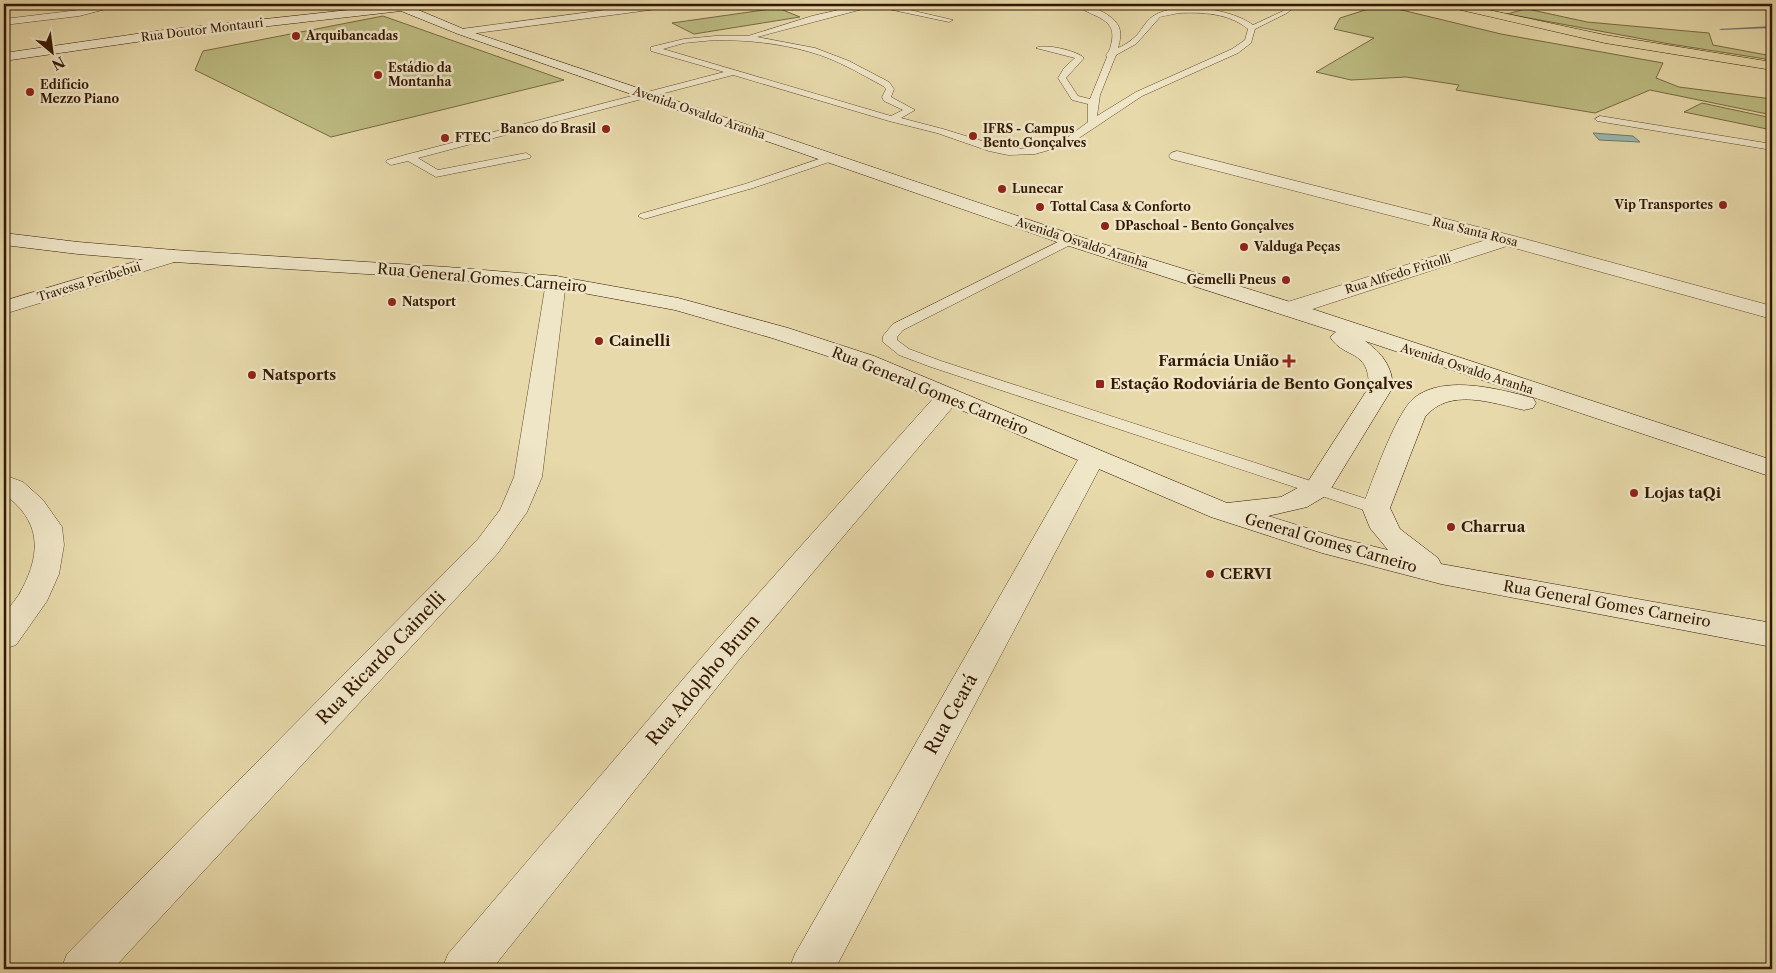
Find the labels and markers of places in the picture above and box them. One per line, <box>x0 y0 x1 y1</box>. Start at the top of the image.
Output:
place label: Arquibancadas <box>305 28 399 43</box>
marker: Arquibancadas <box>290 30 302 42</box>
place label: Estádio da Montanha <box>388 60 453 89</box>
marker: Estádio da Montanha <box>372 69 384 81</box>
place label: Edifício Mezzo Piano <box>40 77 120 106</box>
marker: Edifício Mezzo Piano <box>24 86 36 98</box>
place label: Banco do Brasil <box>500 121 596 136</box>
place label: IFRS - Campus Bento Gonçalves <box>983 121 1087 150</box>
marker: Banco do Brasil <box>600 123 612 135</box>
place label: FTEC <box>455 130 491 145</box>
marker: IFRS - Campus Bento Gonçalves <box>967 130 979 142</box>
marker: FTEC <box>439 132 451 144</box>
place label: Lunecar <box>1012 181 1063 196</box>
marker: Lunecar <box>996 183 1008 195</box>
place label: Vip Transportes <box>1614 197 1713 212</box>
place label: Tottal Casa & Conforto <box>1050 199 1191 214</box>
marker: Vip Transportes <box>1717 199 1729 211</box>
marker: Tottal Casa & Conforto <box>1034 201 1046 213</box>
place label: DPaschoal - Bento Gonçalves <box>1115 218 1294 233</box>
marker: DPaschoal - Bento Gonçalves <box>1099 220 1111 232</box>
place label: Valduga Peças <box>1253 239 1341 254</box>
marker: Valduga Peças <box>1238 241 1250 253</box>
place label: Gemelli Pneus <box>1187 272 1276 287</box>
marker: Gemelli Pneus <box>1280 274 1292 286</box>
place label: Natsport <box>402 294 456 309</box>
marker: Natsport <box>386 296 398 308</box>
place label: Cainelli <box>609 331 671 350</box>
marker: Cainelli <box>593 335 605 347</box>
place label: Farmácia União <box>1158 351 1279 370</box>
marker: Farmácia União <box>1283 355 1295 367</box>
place label: Natsports <box>262 365 336 384</box>
marker: Natsports <box>246 369 258 381</box>
place label: Estação Rodoviária de Bento Gonçalves <box>1110 374 1413 393</box>
marker: Estação Rodoviária de Bento Gonçalves <box>1094 378 1106 390</box>
place label: Lojas taQi <box>1644 483 1722 502</box>
marker: Lojas taQi <box>1628 487 1640 499</box>
place label: Charrua <box>1461 517 1526 536</box>
marker: Charrua <box>1445 521 1457 533</box>
place label: CERVI <box>1220 564 1272 583</box>
marker: CERVI <box>1204 568 1216 580</box>

